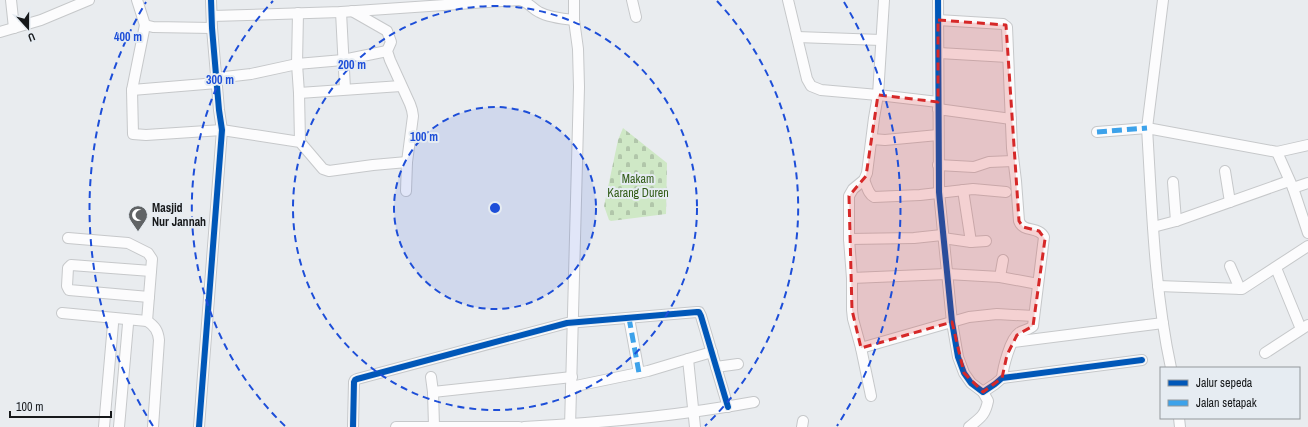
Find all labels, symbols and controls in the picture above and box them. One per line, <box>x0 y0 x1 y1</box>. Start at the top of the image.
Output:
north arrow <box>8 8 48 48</box>
text: 400 m <box>114 29 142 45</box>
text: U <box>26 30 37 45</box>
text: 200 m <box>338 57 366 73</box>
text: 300 m <box>206 72 234 88</box>
text: 100 m <box>410 129 438 145</box>
park label: Makam Karang Duren <box>607 171 669 201</box>
place label: Masjid Nur Jannah <box>152 200 206 230</box>
centre of rings <box>488 201 502 215</box>
mosque icon: Masjid Nur Jannah <box>127 204 149 232</box>
legend <box>1160 367 1300 419</box>
text: Jalur sepeda <box>1196 375 1253 391</box>
scale bar <box>10 393 111 419</box>
text: Jalan setapak <box>1196 395 1257 411</box>
text: 100 m <box>16 399 43 415</box>

